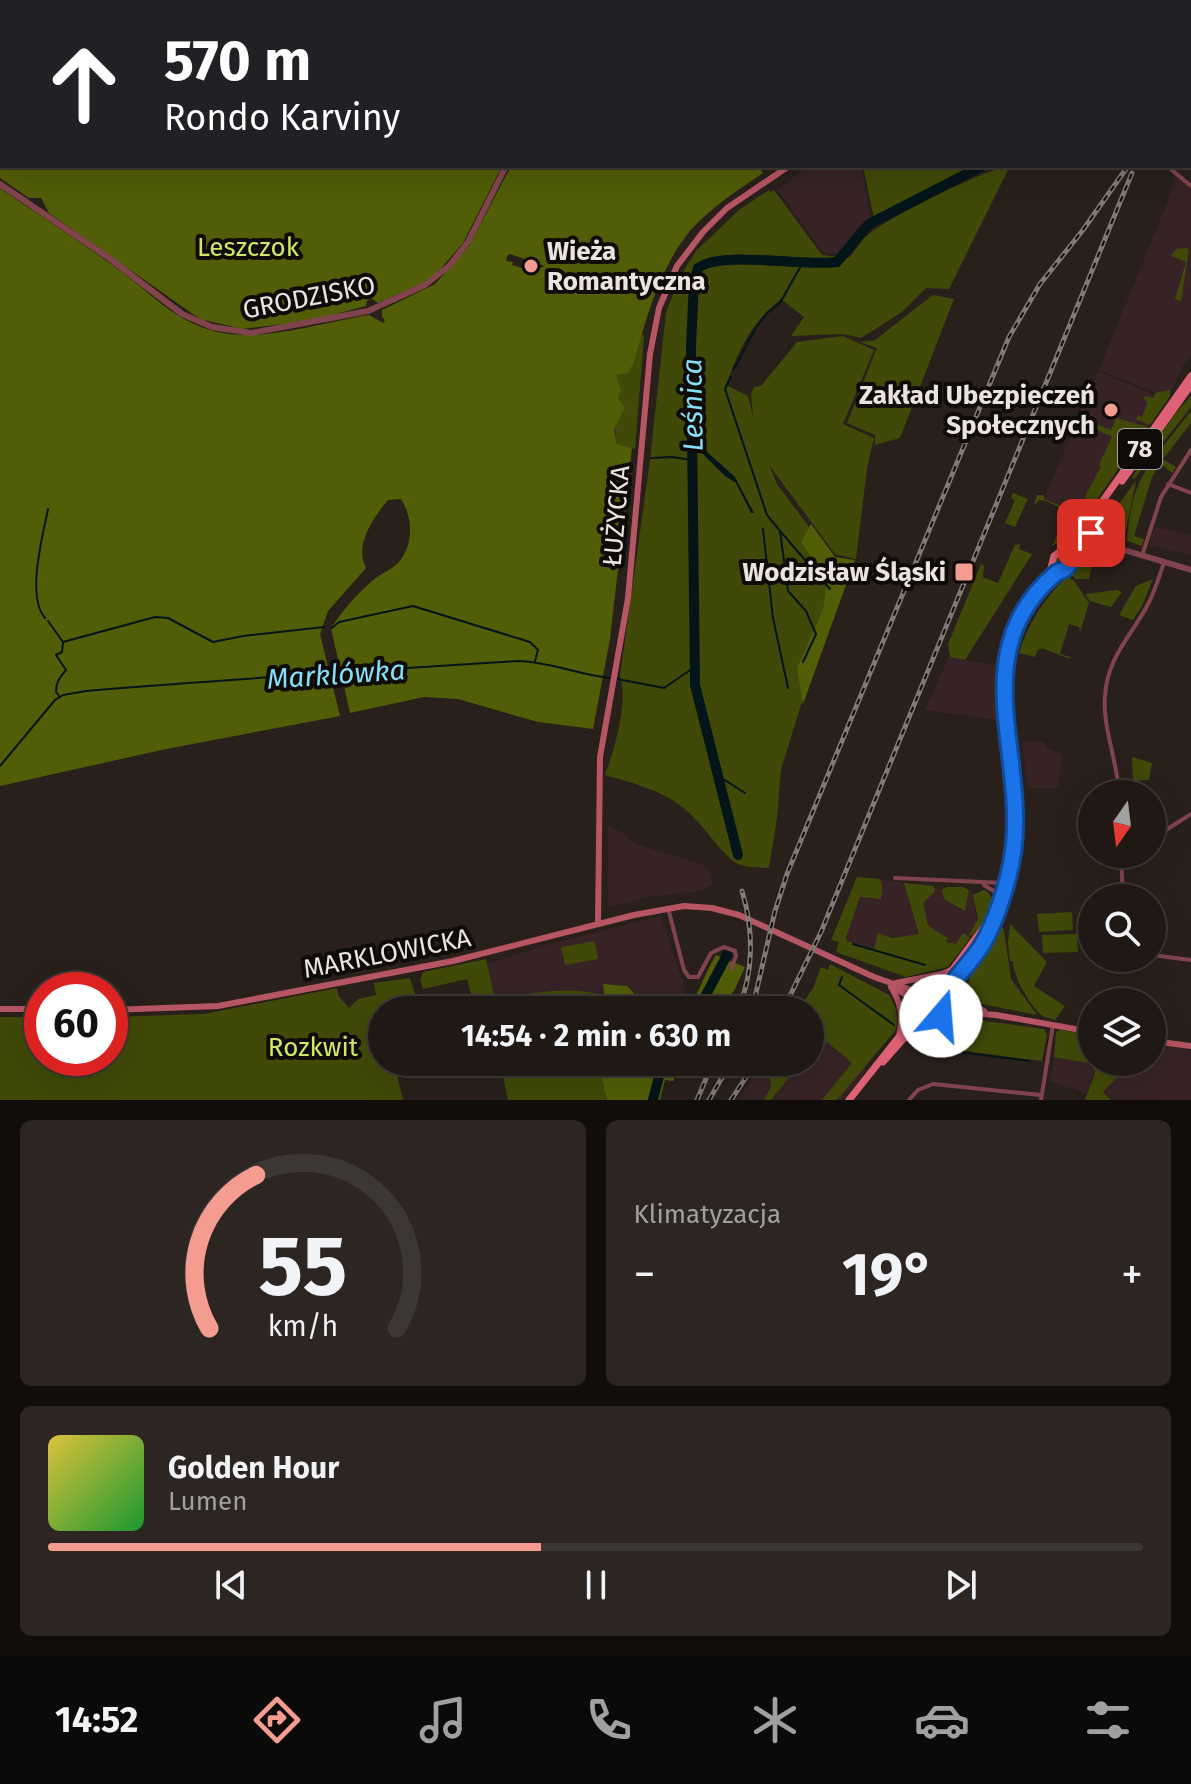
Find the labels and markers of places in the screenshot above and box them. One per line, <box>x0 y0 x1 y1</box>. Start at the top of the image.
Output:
place label: Wieża Romantyczna <box>547 236 706 297</box>
marker: Wieża Romantyczna <box>522 257 540 275</box>
place label: Zakład Ubezpieczeń Społecznych <box>859 380 1095 441</box>
marker: Zakład Ubezpieczeń Społecznych <box>1102 401 1120 419</box>
pin <box>1057 499 1125 567</box>
place label: Wodzisław Śląski <box>743 556 946 588</box>
marker: Wodzisław Śląski <box>953 561 975 583</box>

